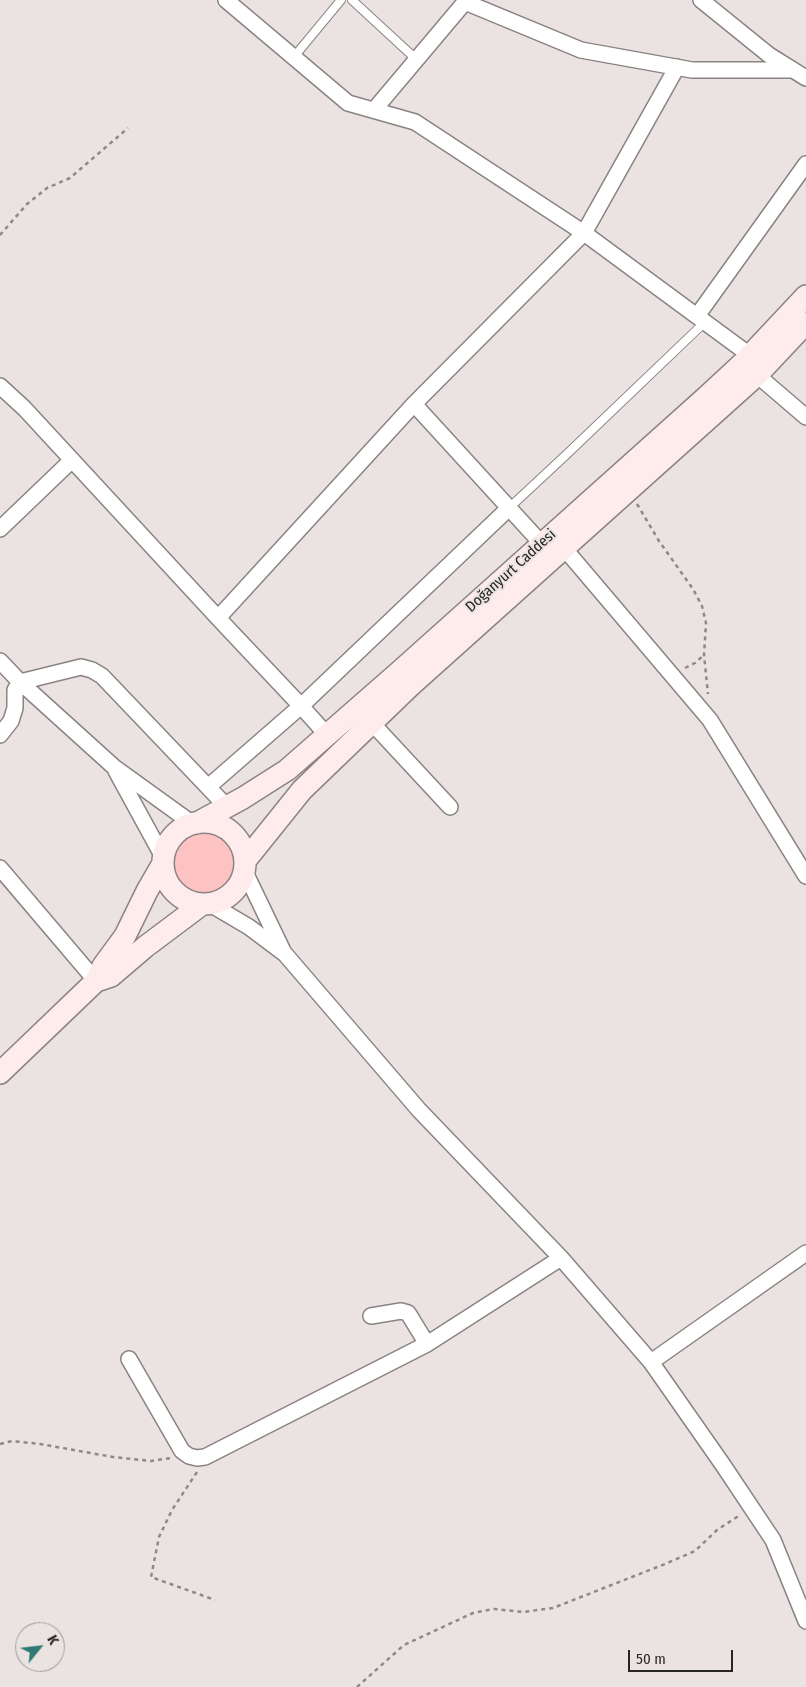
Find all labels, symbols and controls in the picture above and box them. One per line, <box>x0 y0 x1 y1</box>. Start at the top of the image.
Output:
street label: Doğanyurt Caddesi <box>462 526 560 616</box>
north arrow <box>15 1622 65 1672</box>
text: K <box>43 1632 62 1648</box>
scale bar <box>631 1640 736 1672</box>
text: 50 m <box>636 1650 666 1668</box>

